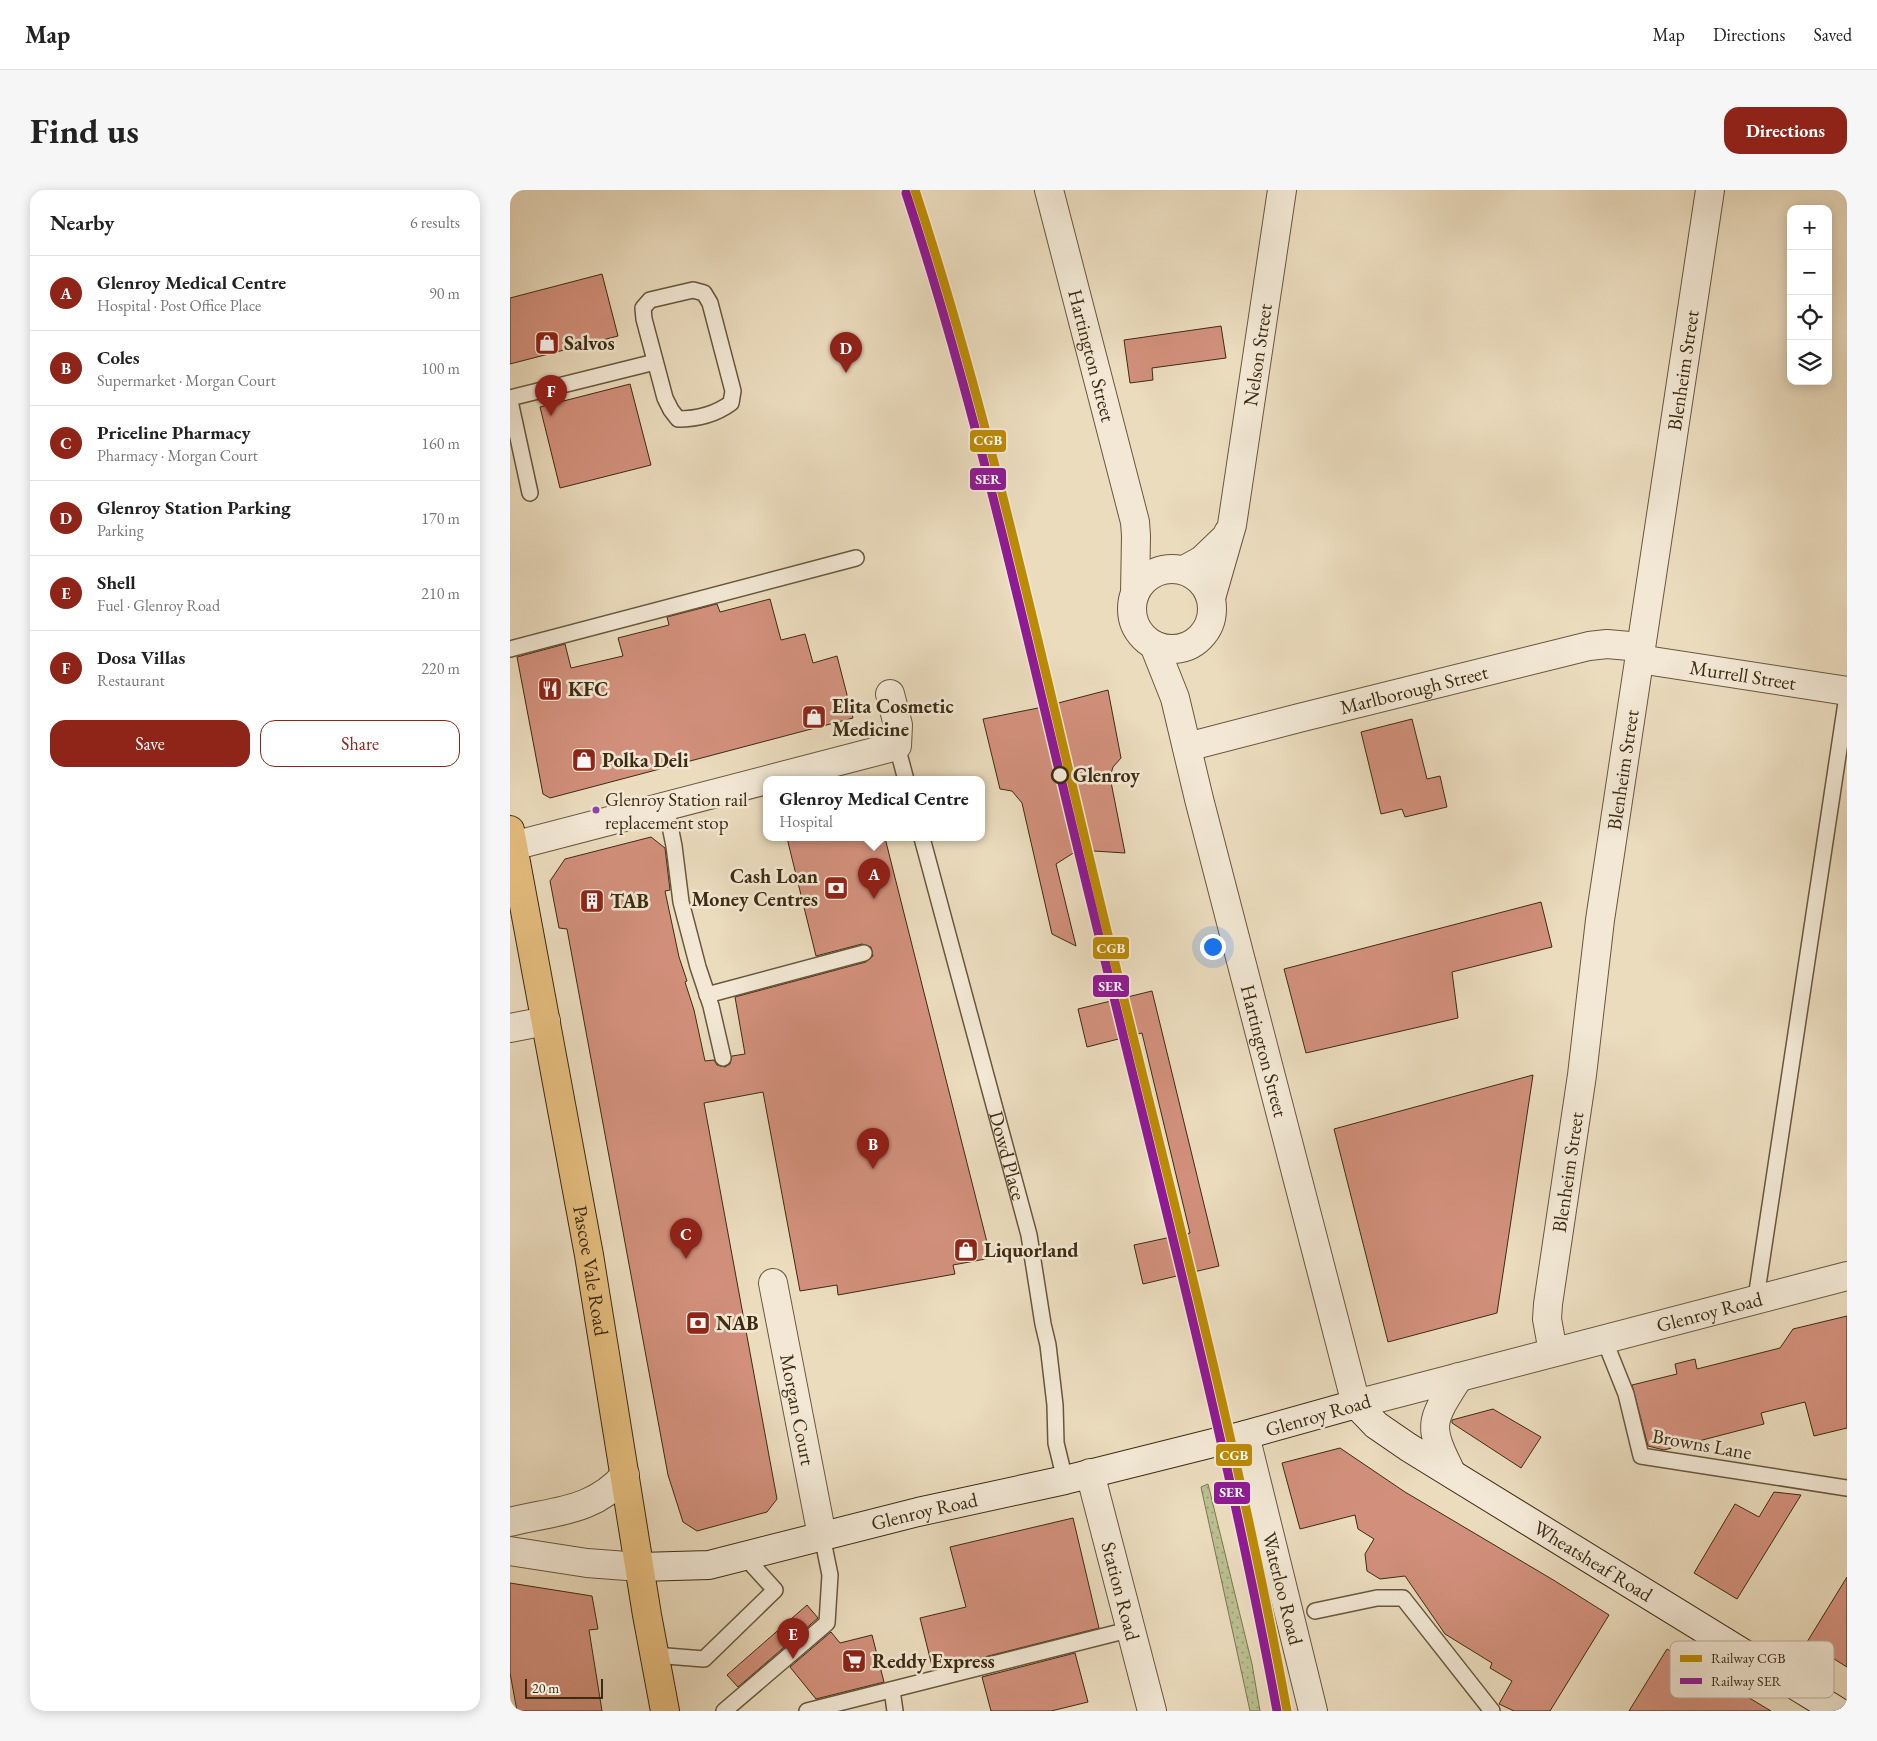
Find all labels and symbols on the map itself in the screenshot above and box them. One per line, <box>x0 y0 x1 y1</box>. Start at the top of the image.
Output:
street label: Hartington Street <box>1062 286 1122 425</box>
street label: Nelson Street <box>1237 301 1278 408</box>
street label: Blenheim Street <box>1661 308 1705 432</box>
shop icon: Salvos <box>534 330 560 356</box>
place label: Salvos <box>564 330 615 356</box>
pin: D <box>830 332 862 373</box>
pin: F <box>535 375 567 416</box>
line badge: CGB <box>969 429 1007 453</box>
text: CGB <box>974 431 1003 449</box>
line badge: SER <box>969 467 1007 491</box>
text: SER <box>975 470 1001 488</box>
street label: Murrell Street <box>1688 654 1799 696</box>
street label: Marlborough Street <box>1337 658 1491 720</box>
restaurant icon: KFC <box>537 676 563 702</box>
place label: KFC <box>568 676 608 702</box>
place label: Elita Cosmetic Medicine <box>832 693 954 742</box>
shop icon: Elita Cosmetic Medicine <box>801 704 827 730</box>
street label: Blenheim Street <box>1601 707 1645 832</box>
shop icon: Polka Deli <box>571 747 597 773</box>
place label: Polka Deli <box>602 747 689 773</box>
place label: Glenroy <box>1073 762 1140 788</box>
marker: Glenroy <box>1051 766 1069 784</box>
place label: Glenroy Station rail replacement stop <box>605 787 748 835</box>
marker: Glenroy Station rail replacement stop <box>591 805 601 815</box>
pin: A <box>858 858 890 899</box>
place label: Cash Loan Money Centres <box>691 863 818 912</box>
bank icon: Cash Loan Money Centres <box>823 875 849 901</box>
building icon: TAB <box>579 888 605 914</box>
place label: TAB <box>610 888 649 914</box>
your location <box>1200 934 1226 960</box>
line badge: CGB <box>1092 936 1130 960</box>
text: CGB <box>1097 939 1126 957</box>
line badge: SER <box>1092 974 1130 998</box>
text: SER <box>1098 977 1124 995</box>
street label: Hartington Street <box>1235 982 1294 1121</box>
street label: Dowd Place <box>983 1108 1032 1203</box>
street label: Blenheim Street <box>1546 1109 1589 1234</box>
pin: B <box>857 1128 889 1169</box>
street label: Pascoe Vale Road <box>567 1203 615 1339</box>
pin: C <box>670 1218 702 1259</box>
shop icon: Liquorland <box>953 1237 979 1263</box>
place label: Liquorland <box>984 1237 1079 1263</box>
street label: Glenroy Road <box>1654 1285 1766 1338</box>
bank icon: NAB <box>685 1310 711 1336</box>
place label: NAB <box>716 1310 759 1336</box>
street label: Morgan Court <box>774 1352 821 1468</box>
street label: Glenroy Road <box>1262 1387 1375 1442</box>
street label: Browns Lane <box>1650 1422 1754 1466</box>
line badge: CGB <box>1215 1443 1253 1467</box>
text: CGB <box>1220 1446 1249 1464</box>
line badge: SER <box>1213 1481 1251 1505</box>
text: SER <box>1219 1483 1245 1501</box>
street label: Glenroy Road <box>868 1486 981 1536</box>
street label: Wheatsheaf Road <box>1529 1514 1658 1608</box>
street label: Waterloo Road <box>1256 1529 1309 1648</box>
street label: Station Road <box>1095 1539 1146 1644</box>
pin: E <box>777 1618 809 1659</box>
legend <box>1670 1641 1834 1698</box>
supermarket icon: Reddy Express <box>841 1648 867 1674</box>
place label: Reddy Express <box>872 1648 995 1674</box>
text: Railway CGB <box>1711 1649 1785 1667</box>
text: Railway SER <box>1711 1672 1783 1690</box>
scale bar <box>525 1676 602 1699</box>

